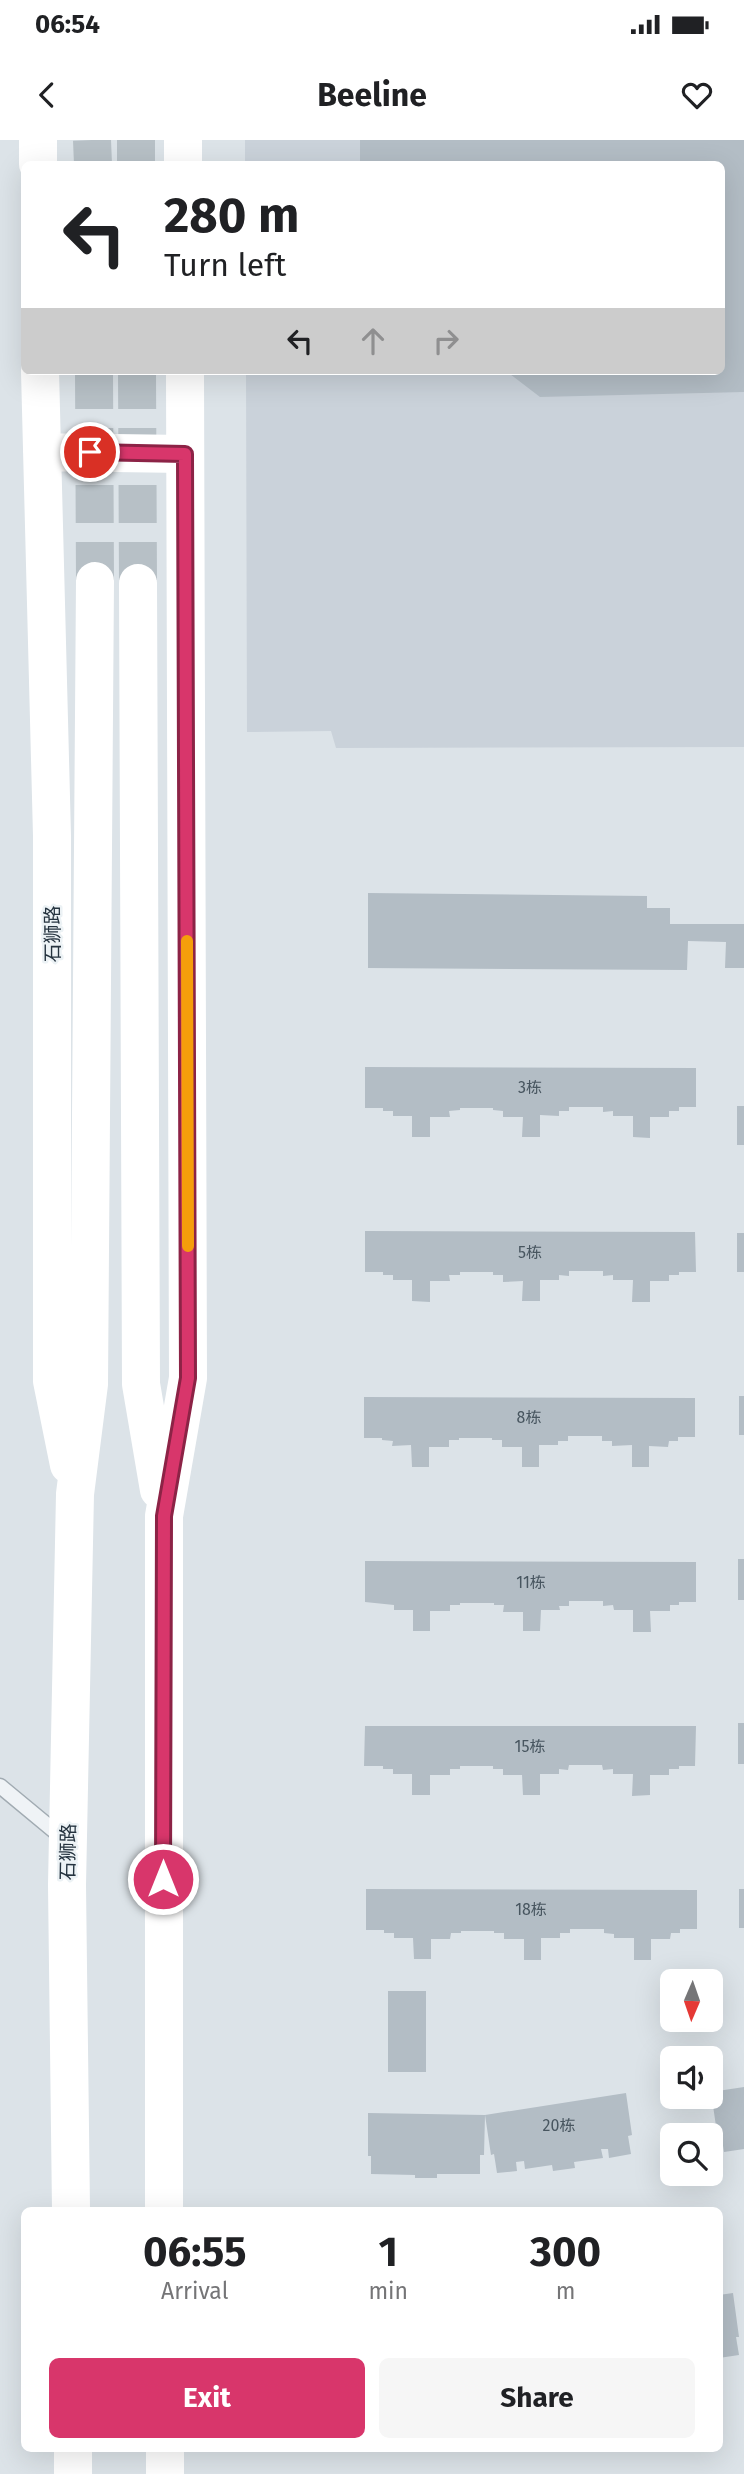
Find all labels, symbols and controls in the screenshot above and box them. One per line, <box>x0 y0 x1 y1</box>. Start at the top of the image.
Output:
text: 06:54 <box>35 9 100 40</box>
icon: back <box>28 76 66 114</box>
text: Beeline <box>317 76 427 114</box>
icon: heart <box>678 76 716 114</box>
text: 280 m <box>164 186 300 245</box>
icon: left <box>49 189 140 280</box>
text: Turn left <box>164 246 286 284</box>
icon: left <box>281 322 319 360</box>
icon: ahead <box>354 322 392 360</box>
icon: right <box>427 322 465 360</box>
pin <box>60 422 120 482</box>
icon: arrive <box>71 433 109 471</box>
street label: 石狮路 <box>41 905 64 963</box>
house number: 3栋 <box>518 1078 542 1097</box>
house number: 5栋 <box>518 1243 542 1262</box>
house number: 8栋 <box>517 1408 541 1427</box>
house number: 11栋 <box>516 1573 546 1592</box>
house number: 15栋 <box>515 1737 545 1756</box>
street label: 石狮路 <box>56 1823 80 1881</box>
position arrow <box>126 1842 200 1916</box>
house number: 18栋 <box>515 1900 547 1919</box>
north arrow <box>660 1969 723 2032</box>
map controls <box>660 1969 723 2186</box>
button: sound <box>660 2046 723 2109</box>
house number: 20栋 <box>543 2116 575 2135</box>
button: search <box>660 2123 723 2186</box>
text: 06:55 <box>143 2227 246 2277</box>
text: 1 <box>379 2227 398 2277</box>
text: 300 <box>530 2227 601 2277</box>
text: Arrival <box>161 2277 228 2305</box>
text: min <box>368 2277 408 2305</box>
text: m <box>556 2277 575 2305</box>
button: Exit <box>49 2358 365 2438</box>
button: Share <box>379 2358 695 2438</box>

